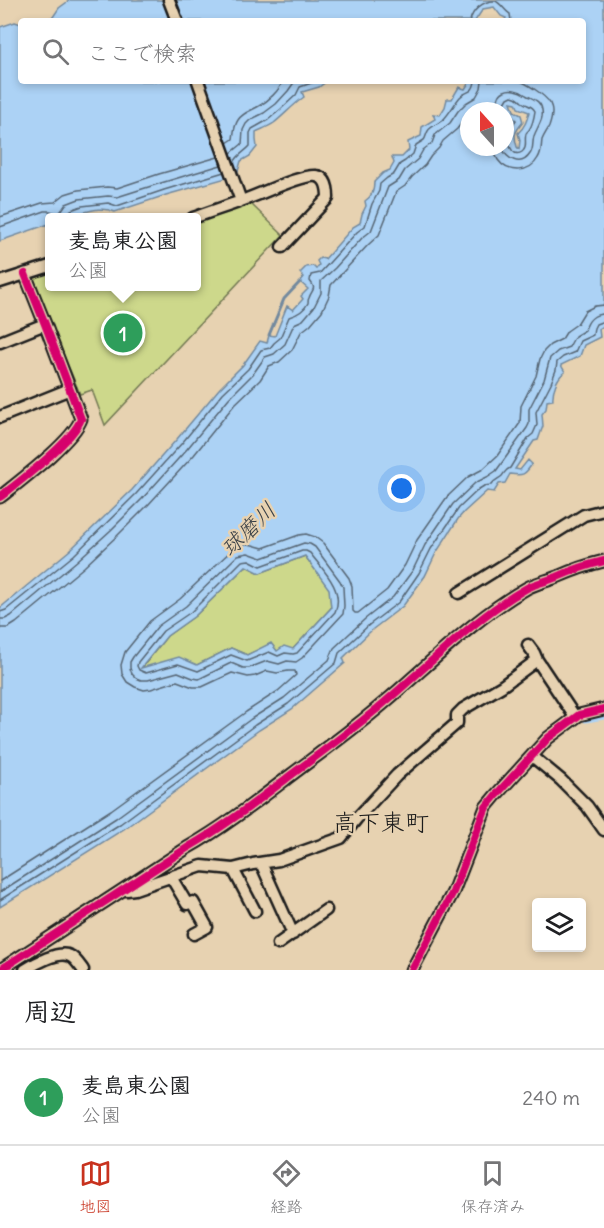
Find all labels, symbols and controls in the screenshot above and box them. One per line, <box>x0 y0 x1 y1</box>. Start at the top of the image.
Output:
search box <box>18 18 586 84</box>
icon: search <box>39 35 72 68</box>
text: ここで検索 <box>87 39 197 67</box>
north arrow <box>460 102 514 156</box>
popup <box>45 213 201 291</box>
text: 麦島東公園 <box>68 226 178 254</box>
text: 公園 <box>68 257 108 282</box>
pin: 1 <box>104 310 142 356</box>
your location <box>387 474 416 503</box>
water label: 球磨川 <box>215 496 281 562</box>
district label: 高下東町 <box>333 807 429 837</box>
map controls <box>532 898 586 952</box>
button: layers <box>532 898 586 952</box>
text: 周辺 <box>24 995 76 1028</box>
text: 麦島東公園 <box>81 1071 191 1099</box>
text: 1 <box>40 1085 47 1110</box>
text: 240 m <box>522 1085 580 1110</box>
text: 公園 <box>81 1102 121 1127</box>
tab: 地図 <box>79 1157 112 1217</box>
tab: 経路 <box>270 1157 303 1217</box>
tab: 保存済み <box>461 1157 525 1217</box>

